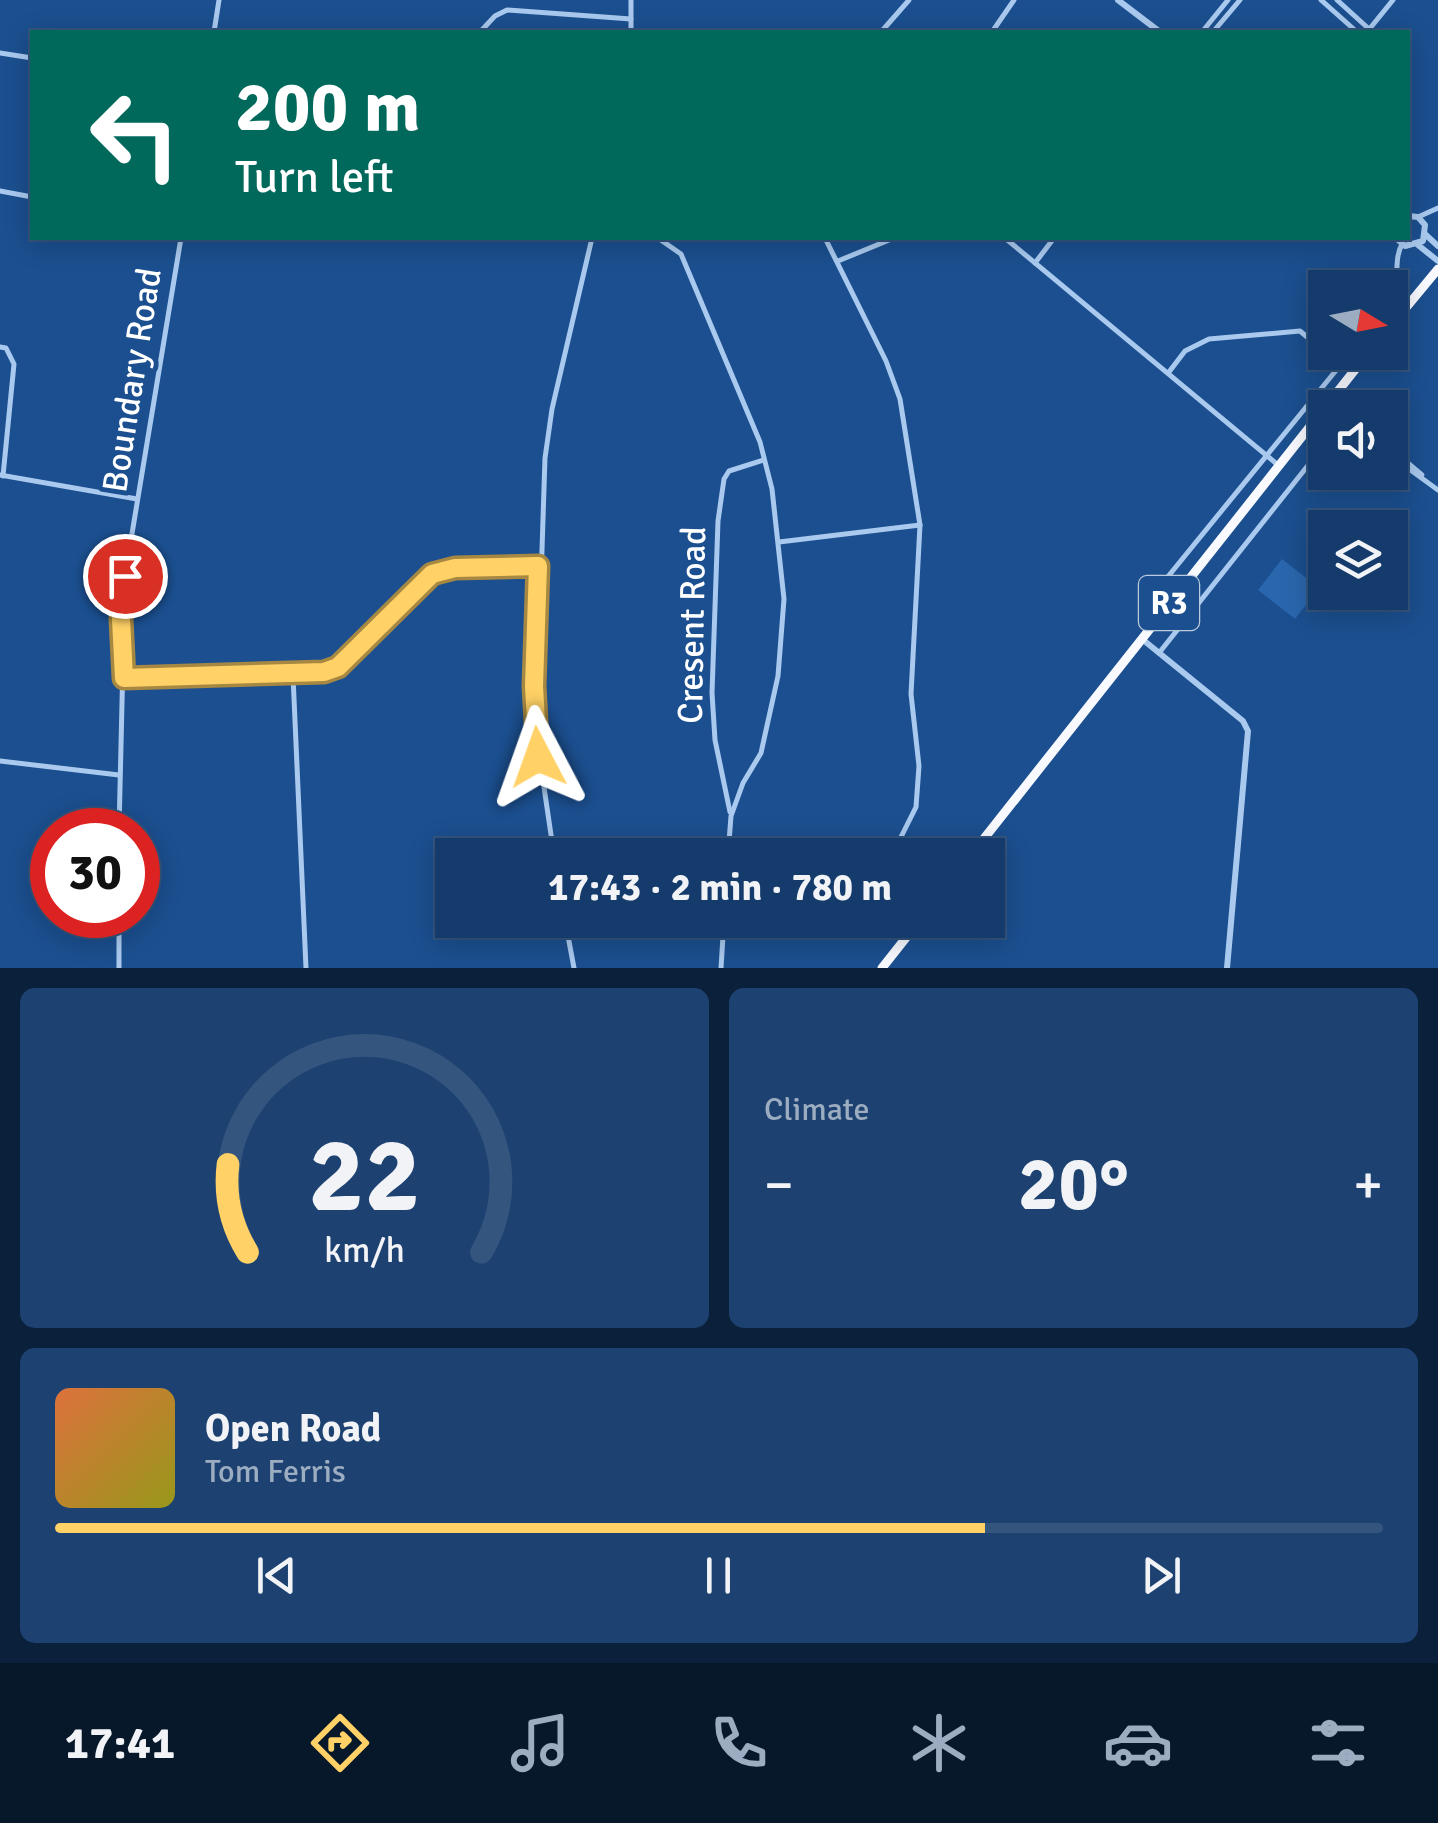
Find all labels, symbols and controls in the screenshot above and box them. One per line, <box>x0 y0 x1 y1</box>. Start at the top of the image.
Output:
text: 200 m <box>235 64 420 150</box>
icon: left <box>70 70 200 200</box>
text: Turn left <box>235 150 394 205</box>
street label: Boundary Road <box>93 265 171 495</box>
north arrow <box>1308 270 1408 370</box>
map controls <box>1308 270 1408 610</box>
button: sound <box>1308 390 1408 490</box>
button: layers <box>1308 510 1408 610</box>
street label: Cresent Road <box>669 526 715 724</box>
pin <box>83 534 168 619</box>
icon: arrive <box>98 549 153 604</box>
road number: R3 <box>1139 576 1199 630</box>
position arrow <box>486 705 590 809</box>
speed limit sign: 30 <box>30 808 160 938</box>
text: 17:43 · 2 min · 780 m <box>548 864 892 911</box>
text: Climate <box>764 1090 870 1129</box>
text: 22 <box>308 1112 421 1240</box>
text: 20° <box>1018 1138 1129 1231</box>
text: − <box>764 1151 794 1219</box>
text: + <box>1353 1151 1383 1219</box>
text: km/h <box>324 1228 405 1272</box>
text: Open Road <box>205 1405 381 1452</box>
text: Tom Ferris <box>205 1452 346 1491</box>
icon: previous <box>249 1548 304 1603</box>
icon: pause <box>691 1548 746 1603</box>
icon: next <box>1134 1548 1189 1603</box>
icon: directions <box>305 1708 375 1778</box>
icon: music <box>505 1708 575 1778</box>
icon: phone <box>704 1708 774 1778</box>
icon: climate <box>904 1708 974 1778</box>
icon: car <box>1103 1708 1173 1778</box>
icon: filters <box>1303 1708 1373 1778</box>
text: 17:41 <box>65 1716 175 1771</box>

